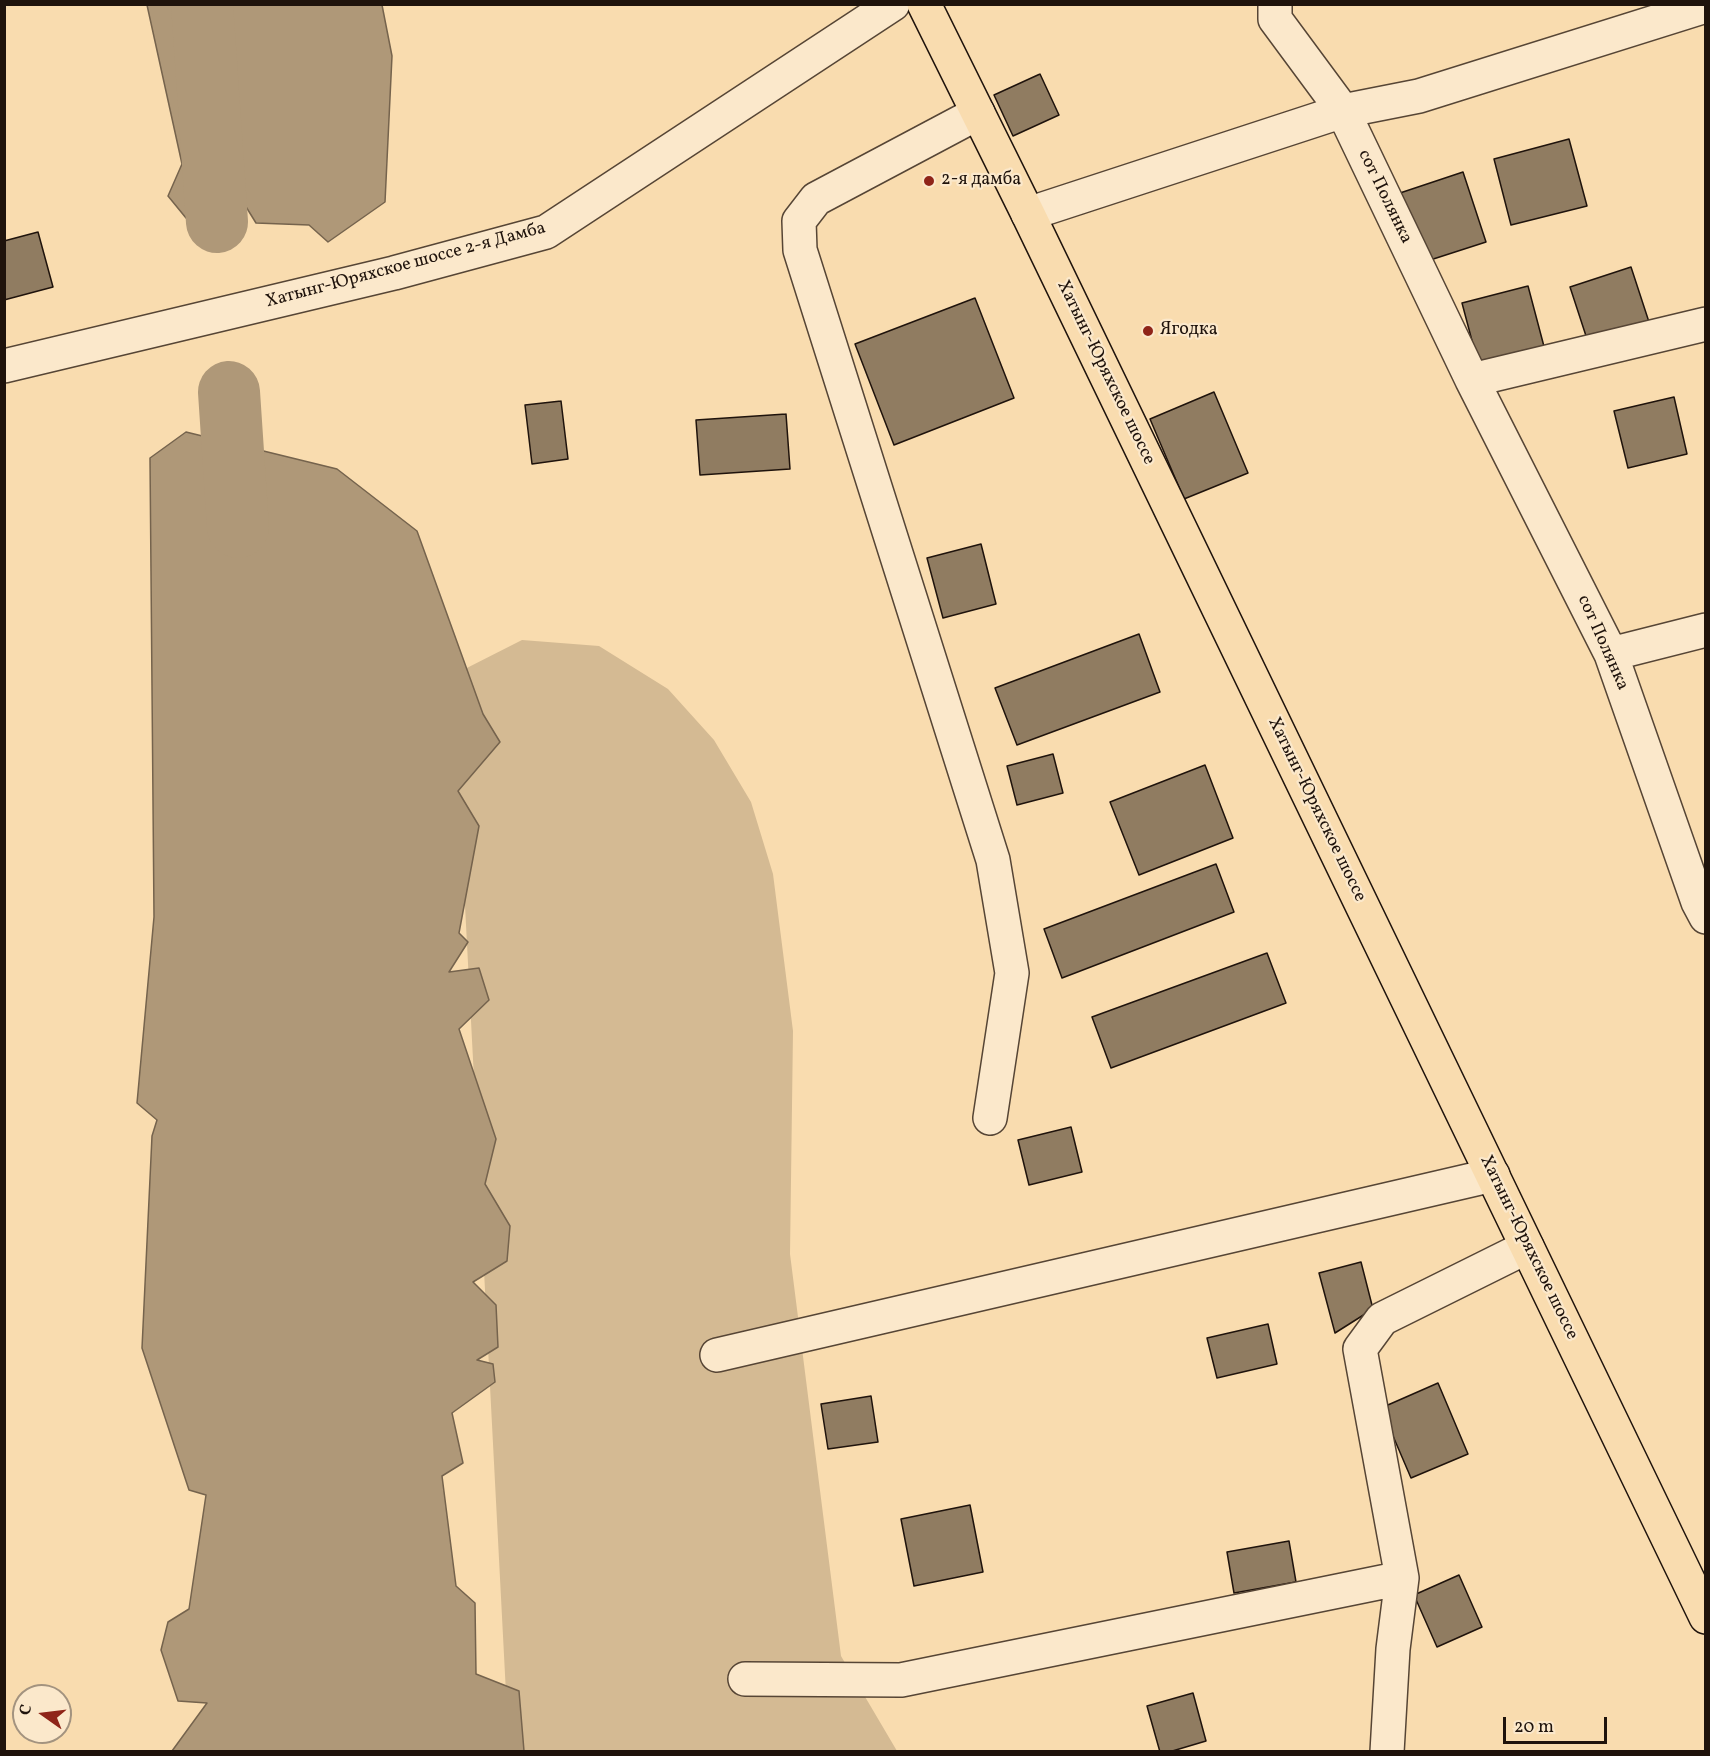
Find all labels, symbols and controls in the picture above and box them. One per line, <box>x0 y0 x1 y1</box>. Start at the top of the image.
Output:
street label: сот Полянка <box>1352 147 1416 247</box>
place label: 2-я дамба <box>941 170 1021 192</box>
marker: 2-я дамба <box>922 174 936 188</box>
street label: Хатынг-Юряхское шоссе 2-я Дамба <box>264 218 548 314</box>
street label: Хатынг-Юряхское шоссе <box>1051 277 1159 469</box>
place label: Ягодка <box>1160 320 1218 342</box>
marker: Ягодка <box>1141 324 1155 338</box>
street label: сот Полянка <box>1571 592 1633 694</box>
street label: Хатынг-Юряхское шоссе <box>1262 714 1370 906</box>
street label: Хатынг-Юряхское шоссе <box>1474 1152 1582 1344</box>
north arrow <box>12 1684 72 1744</box>
text: С <box>15 1702 38 1718</box>
scale bar <box>1506 1705 1610 1743</box>
text: 20 m <box>1514 1715 1554 1740</box>

